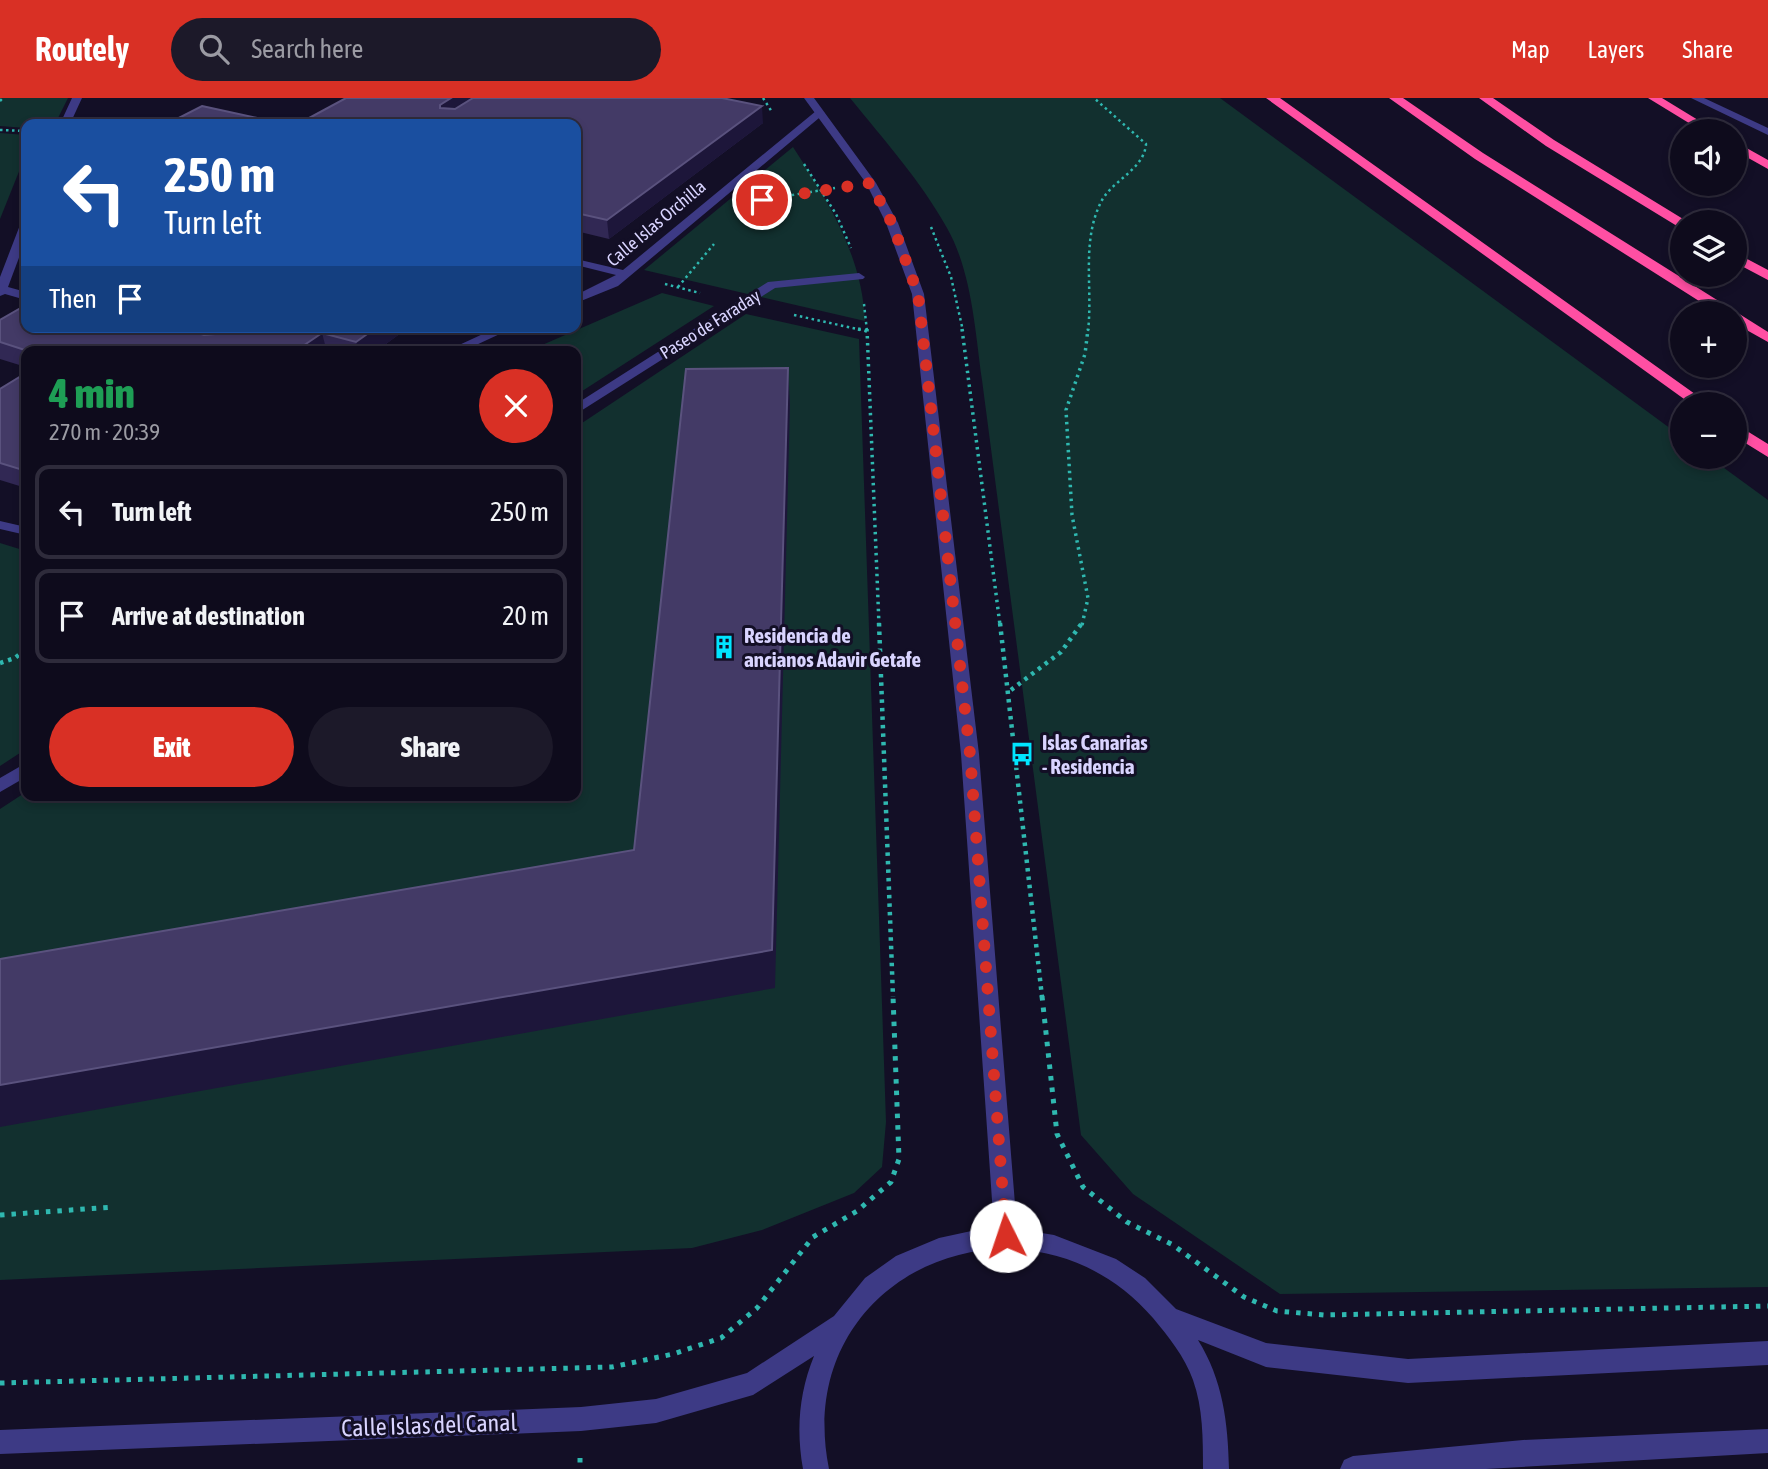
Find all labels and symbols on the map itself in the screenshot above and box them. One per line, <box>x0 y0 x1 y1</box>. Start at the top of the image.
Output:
pin <box>732 170 792 230</box>
street label: Calle Islas Orchilla <box>602 176 710 270</box>
street label: Paseo de Faraday <box>656 285 764 363</box>
place label: Residencia de ancianos Adavir Getafe <box>744 623 921 671</box>
building icon: Residencia de ancianos Adavir Getafe <box>710 633 738 661</box>
place label: Islas Canarias - Residencia <box>1042 730 1148 778</box>
bus stop icon: Islas Canarias - Residencia <box>1008 740 1036 768</box>
position arrow <box>969 1199 1043 1273</box>
street label: Calle Islas del Canal <box>341 1408 518 1442</box>

